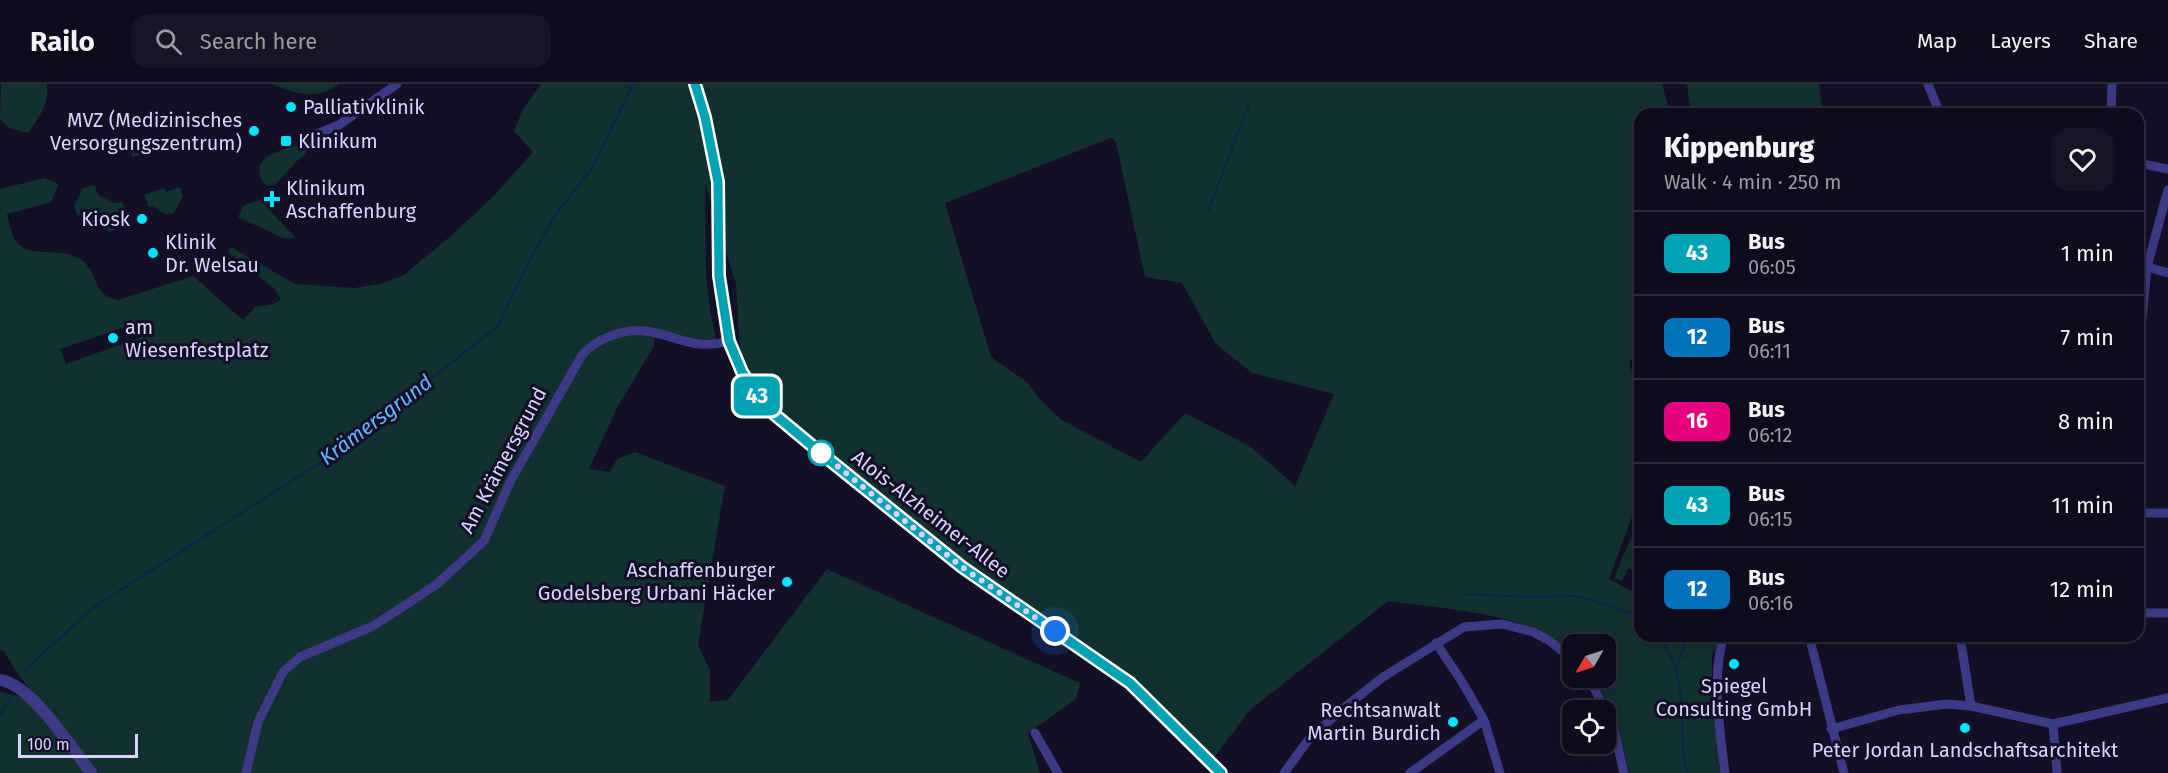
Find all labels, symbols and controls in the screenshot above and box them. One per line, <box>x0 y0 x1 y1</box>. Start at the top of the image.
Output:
search box <box>131 14 551 68</box>
text: Railo <box>30 25 95 58</box>
icon: search <box>152 25 185 58</box>
text: Search here <box>200 28 317 55</box>
text: Map <box>1917 28 1957 54</box>
text: Layers <box>1990 28 2051 54</box>
text: Share <box>2084 28 2138 54</box>
place label: Palliativklinik <box>303 95 425 119</box>
marker: Palliativklinik <box>284 100 298 114</box>
place label: MVZ (Medizinisches Versorgungszentrum) <box>50 108 242 155</box>
marker: MVZ (Medizinisches Versorgungszentrum) <box>247 124 261 138</box>
button: heart <box>2051 128 2114 191</box>
place label: Klinikum <box>298 129 378 153</box>
text: Kippenburg <box>1664 131 1815 164</box>
marker: Klinikum <box>279 134 293 148</box>
text: Walk · 4 min · 250 m <box>1664 170 1841 194</box>
place label: Klinikum Aschaffenburg <box>286 176 417 223</box>
marker: Klinikum Aschaffenburg <box>263 190 281 208</box>
place label: Kiosk <box>81 207 131 231</box>
marker: Kiosk <box>135 212 149 226</box>
text: Bus <box>1748 228 1785 255</box>
place label: Klinik Dr. Welsau <box>165 230 259 277</box>
text: 43 <box>1686 240 1708 266</box>
text: 1 min <box>2061 240 2114 267</box>
marker: Klinik Dr. Welsau <box>146 246 160 260</box>
text: 06:05 <box>1748 255 1796 279</box>
text: Bus <box>1748 312 1785 339</box>
place label: am Wiesenfestplatz <box>125 315 269 362</box>
text: 12 <box>1687 324 1707 350</box>
text: 7 min <box>2060 324 2114 351</box>
marker: am Wiesenfestplatz <box>106 331 120 345</box>
text: 06:11 <box>1748 339 1791 363</box>
water label: Krämersgrund <box>315 369 437 471</box>
line badge: 43 <box>730 376 784 416</box>
street label: Am Krämersgrund <box>454 383 552 537</box>
text: 43 <box>746 383 768 409</box>
text: Bus <box>1748 396 1785 423</box>
text: 16 <box>1686 408 1708 434</box>
text: 8 min <box>2058 408 2114 435</box>
text: 06:12 <box>1748 423 1792 447</box>
unlabelled marker <box>808 440 834 466</box>
street label: Alois-Alzheimer-Allee <box>847 445 1015 583</box>
text: Bus <box>1748 480 1785 507</box>
text: 43 <box>1686 492 1708 518</box>
text: 11 min <box>2051 492 2114 519</box>
text: 06:15 <box>1748 507 1793 531</box>
place label: Aschaffenburger Godelsberg Urbani Häcker <box>538 558 775 605</box>
text: Bus <box>1748 564 1785 591</box>
marker: Aschaffenburger Godelsberg Urbani Häcker <box>780 575 794 589</box>
text: 12 <box>1687 576 1707 602</box>
text: 12 min <box>2050 576 2114 603</box>
text: 06:16 <box>1748 591 1793 615</box>
your location <box>1040 616 1070 646</box>
north arrow <box>1562 634 1616 688</box>
map controls <box>1562 634 1616 754</box>
marker: Spiegel Consulting GmbH <box>1727 657 1741 671</box>
place label: Spiegel Consulting GmbH <box>1656 674 1812 721</box>
place label: Rechtsanwalt Martin Burdich <box>1307 698 1442 745</box>
button: locate <box>1562 700 1616 754</box>
marker: Rechtsanwalt Martin Burdich <box>1446 715 1460 729</box>
marker: Peter Jordan Landschaftsarchitekt <box>1958 721 1972 735</box>
scale bar <box>18 731 138 758</box>
text: 100 m <box>27 735 70 754</box>
place label: Peter Jordan Landschaftsarchitekt <box>1812 738 2119 762</box>

